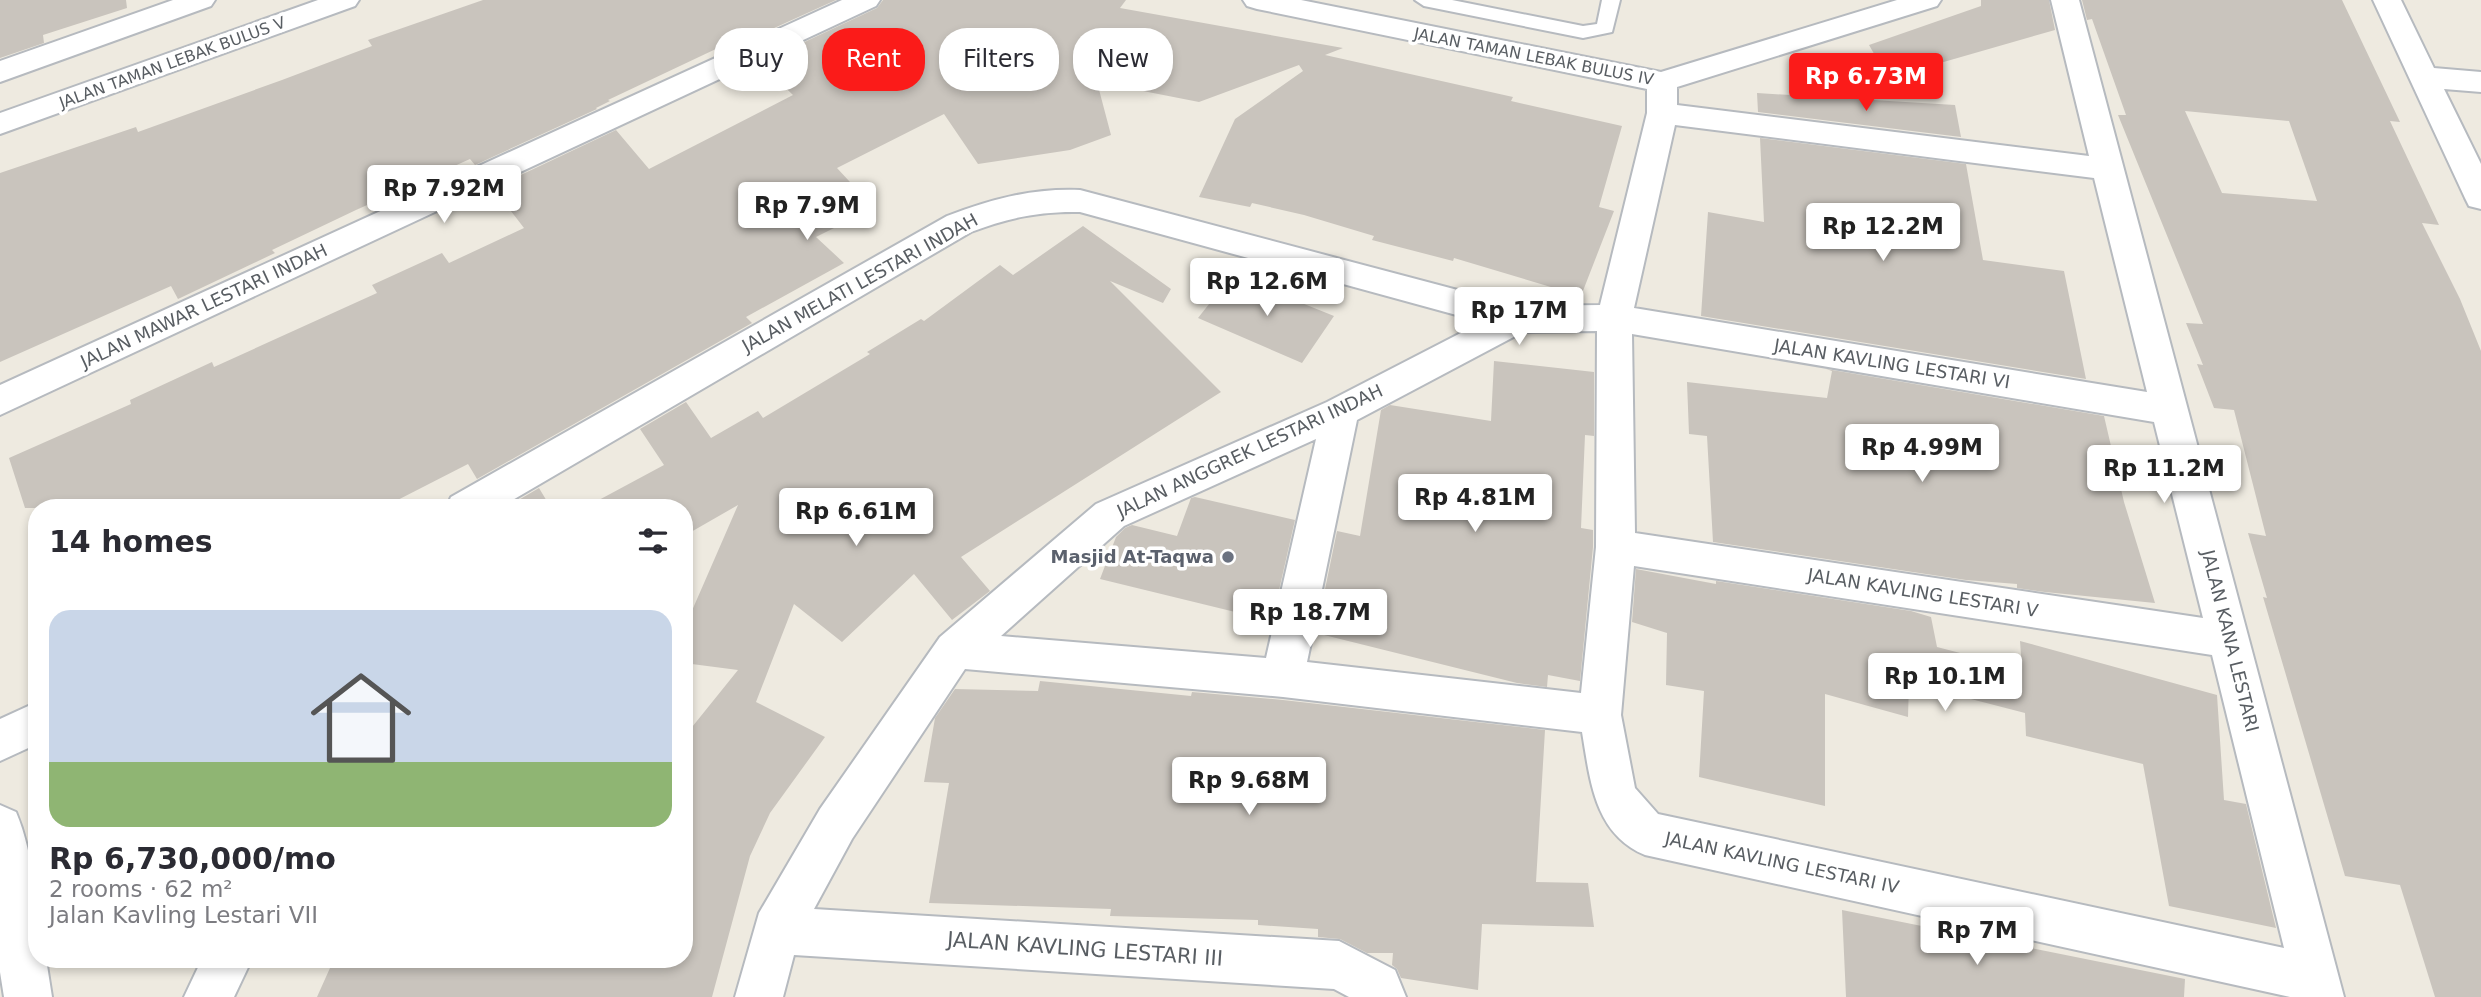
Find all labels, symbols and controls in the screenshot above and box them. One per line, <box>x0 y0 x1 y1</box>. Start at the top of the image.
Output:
street label: JALAN TAMAN LEBAK BULUS V <box>56 13 288 113</box>
street label: JALAN TAMAN LEBAK BULUS IV <box>1411 24 1655 89</box>
chip: Buy <box>714 28 808 91</box>
chip: Rent <box>822 28 925 91</box>
chip: Filters <box>939 28 1059 91</box>
chip: New <box>1073 28 1173 91</box>
pin: Rp 6.73M <box>1794 54 1938 113</box>
text: Rp 6.73M <box>1805 63 1927 89</box>
pin: Rp 7.92M <box>372 166 516 225</box>
text: Rp 7.92M <box>383 175 505 201</box>
pin: Rp 7.9M <box>742 182 872 242</box>
text: Rp 7.9M <box>754 192 860 218</box>
pin: Rp 12.2M <box>1811 204 1955 263</box>
street label: JALAN MELATI LESTARI INDAH <box>737 209 981 357</box>
text: Rp 12.2M <box>1822 213 1944 239</box>
street label: JALAN MAWAR LESTARI INDAH <box>76 239 331 373</box>
pin: Rp 12.6M <box>1195 258 1339 318</box>
text: Rp 12.6M <box>1206 268 1328 294</box>
pin: Rp 17M <box>1462 288 1576 347</box>
text: Rp 17M <box>1470 297 1568 323</box>
street label: JALAN KAVLING LESTARI VI <box>1772 334 2012 393</box>
street label: JALAN ANGGREK LESTARI INDAH <box>1113 380 1386 522</box>
pin: Rp 4.99M <box>1850 424 1994 484</box>
text: Rp 4.99M <box>1861 434 1983 460</box>
pin: Rp 11.2M <box>2092 446 2236 505</box>
text: Rp 11.2M <box>2103 455 2225 481</box>
pin: Rp 4.81M <box>1403 475 1547 534</box>
text: Rp 4.81M <box>1414 484 1536 510</box>
pin: Rp 6.61M <box>784 489 928 548</box>
text: Rp 6.61M <box>795 498 917 524</box>
icon: filters <box>634 522 672 560</box>
text: 14 homes <box>49 524 213 559</box>
place label: Masjid At-Taqwa <box>1051 546 1214 567</box>
street label: JALAN KANA LESTARI <box>2197 547 2263 734</box>
marker: Masjid At-Taqwa <box>1220 549 1236 565</box>
street label: JALAN KAVLING LESTARI V <box>1805 564 2041 621</box>
pin: Rp 18.7M <box>1238 590 1382 649</box>
text: Rp 18.7M <box>1249 599 1371 625</box>
pin: Rp 10.1M <box>1873 654 2017 713</box>
icon: home <box>298 655 424 781</box>
text: Rp 10.1M <box>1884 663 2006 689</box>
pin: Rp 9.68M <box>1177 758 1321 817</box>
text: Rp 9.68M <box>1188 767 1310 793</box>
street label: JALAN KAVLING LESTARI IV <box>1662 827 1902 898</box>
text: Rp 6,730,000/mo <box>49 841 336 876</box>
text: 2 rooms · 62 m² <box>49 876 233 902</box>
text: Jalan Kavling Lestari VII <box>49 902 318 928</box>
pin: Rp 7M <box>1928 908 2026 967</box>
text: Rp 7M <box>1936 917 2018 943</box>
street label: JALAN KAVLING LESTARI III <box>944 927 1224 971</box>

